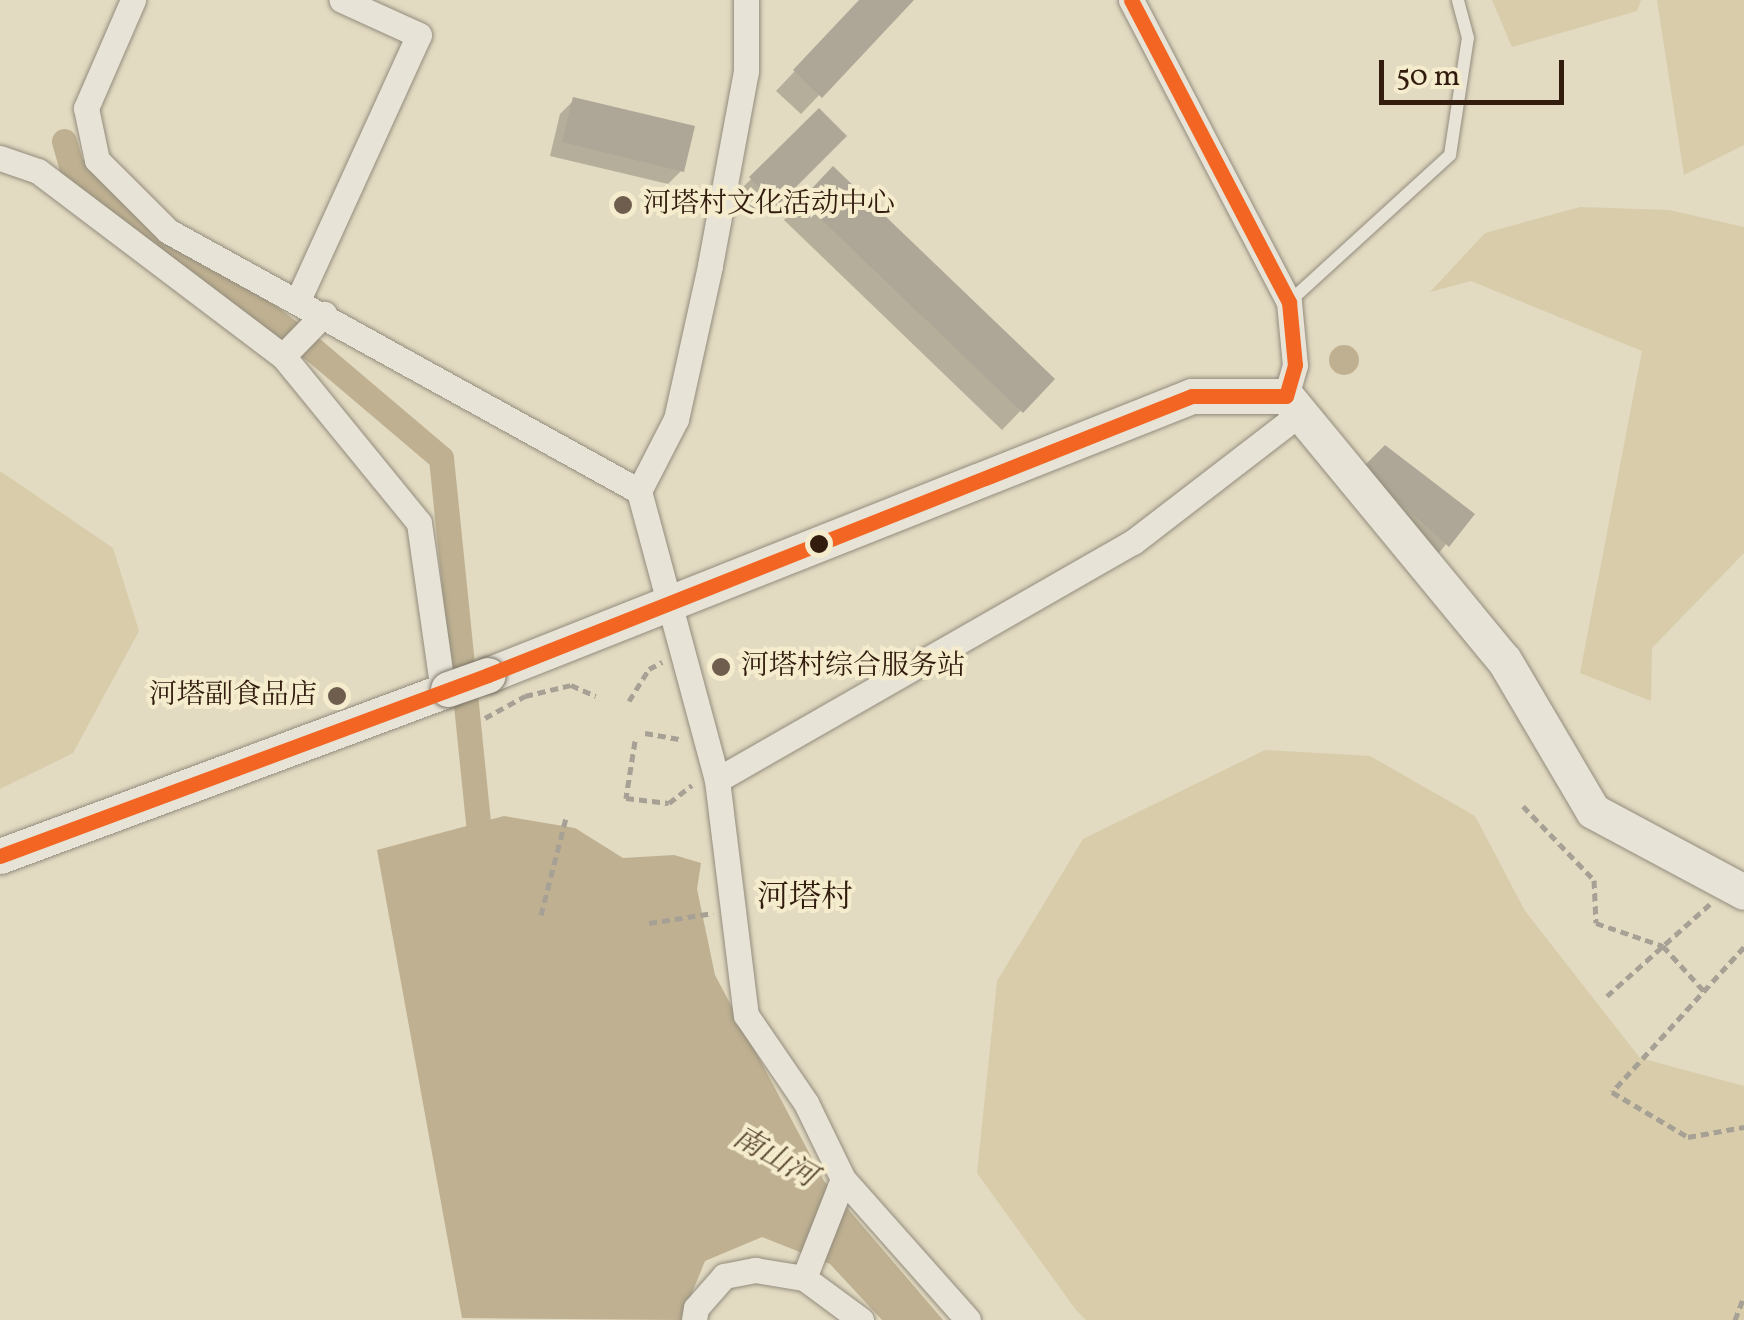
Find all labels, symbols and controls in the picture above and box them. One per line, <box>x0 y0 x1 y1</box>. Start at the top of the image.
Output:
scale bar <box>1384 40 1569 102</box>
text: 50 m <box>1396 56 1460 98</box>
place label: 河塔村文化活动中心 <box>643 188 895 222</box>
marker: 河塔村文化活动中心 <box>612 194 634 216</box>
unlabelled marker <box>809 534 829 554</box>
place label: 河塔村综合服务站 <box>741 650 965 684</box>
marker: 河塔村综合服务站 <box>710 656 732 678</box>
place label: 河塔副食品店 <box>149 679 317 713</box>
marker: 河塔副食品店 <box>326 685 348 707</box>
district label: 河塔村 <box>757 880 853 918</box>
water label: 南山河 <box>726 1120 822 1196</box>

